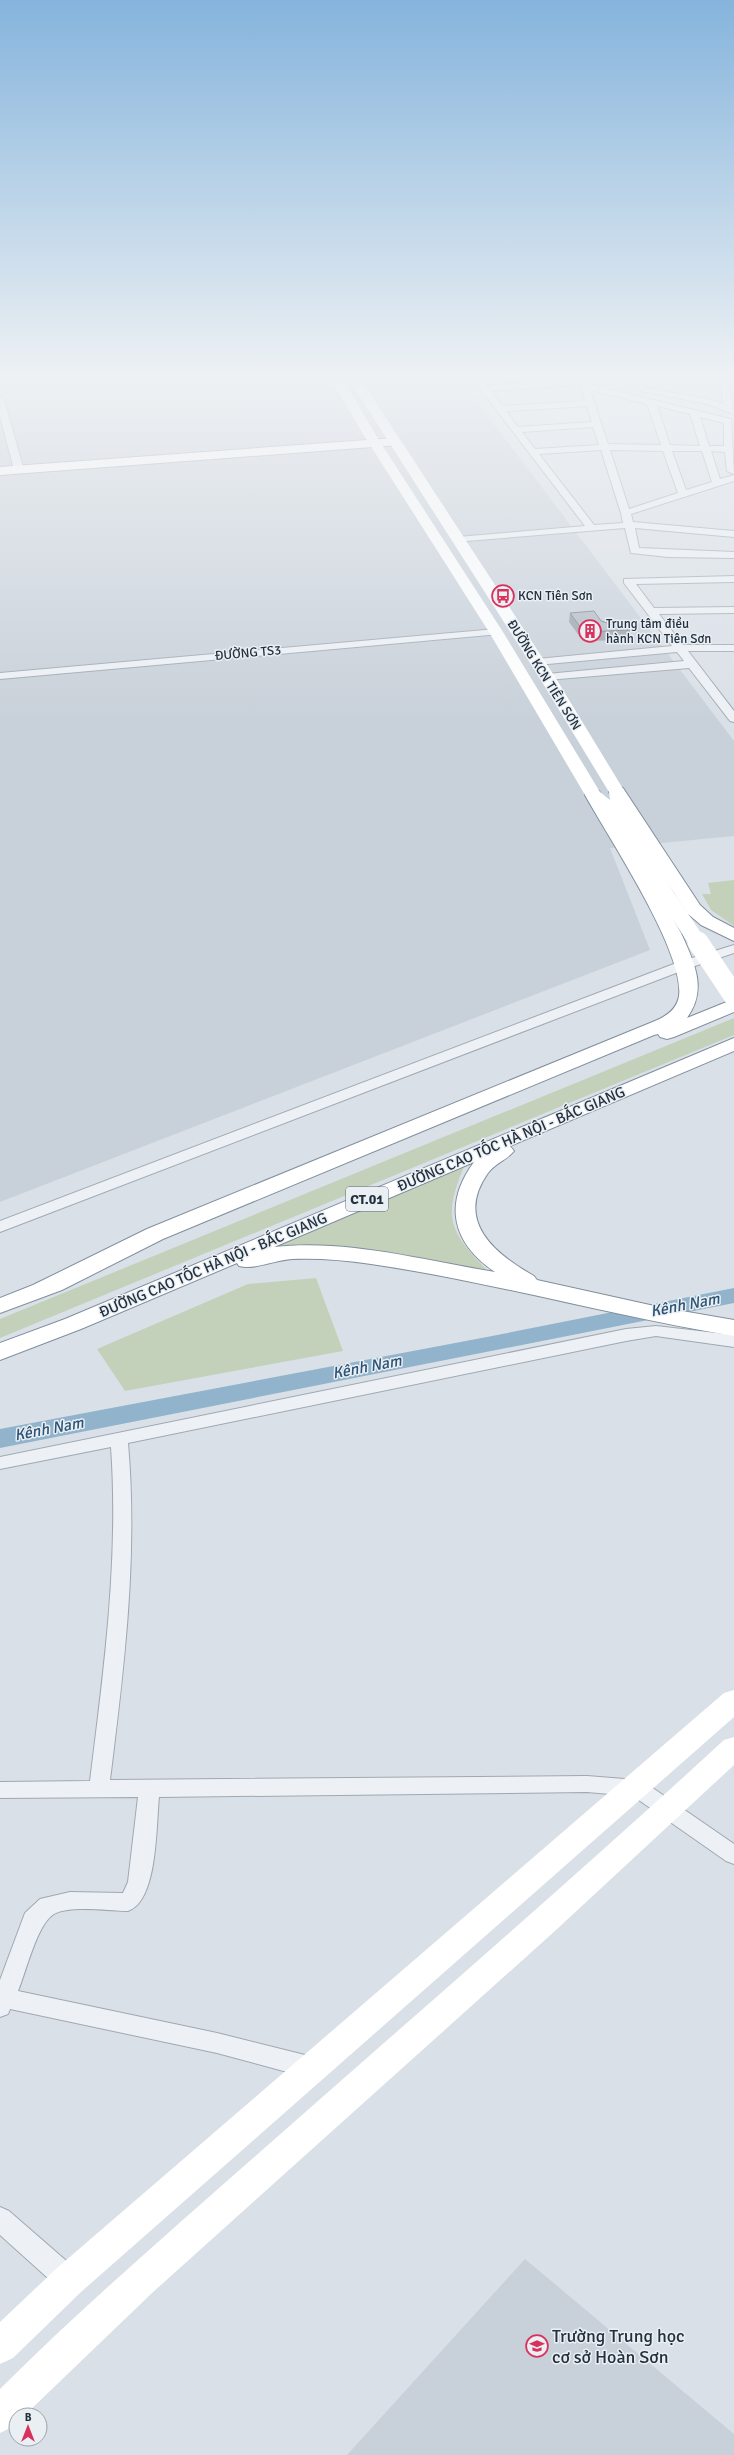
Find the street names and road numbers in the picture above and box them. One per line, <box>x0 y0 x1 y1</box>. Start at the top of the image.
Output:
street label: ĐƯỜNG KCN TIÊN SƠN <box>504 616 585 733</box>
street label: ĐƯỜNG TS3 <box>214 642 282 664</box>
street label: ĐƯỜNG CAO TỐC HÀ NỘI - BẮC GIANG <box>393 1080 628 1195</box>
road number: CT.01 <box>346 1187 388 1211</box>
street label: ĐƯỜNG CAO TỐC HÀ NỘI - BẮC GIANG <box>95 1206 330 1321</box>

